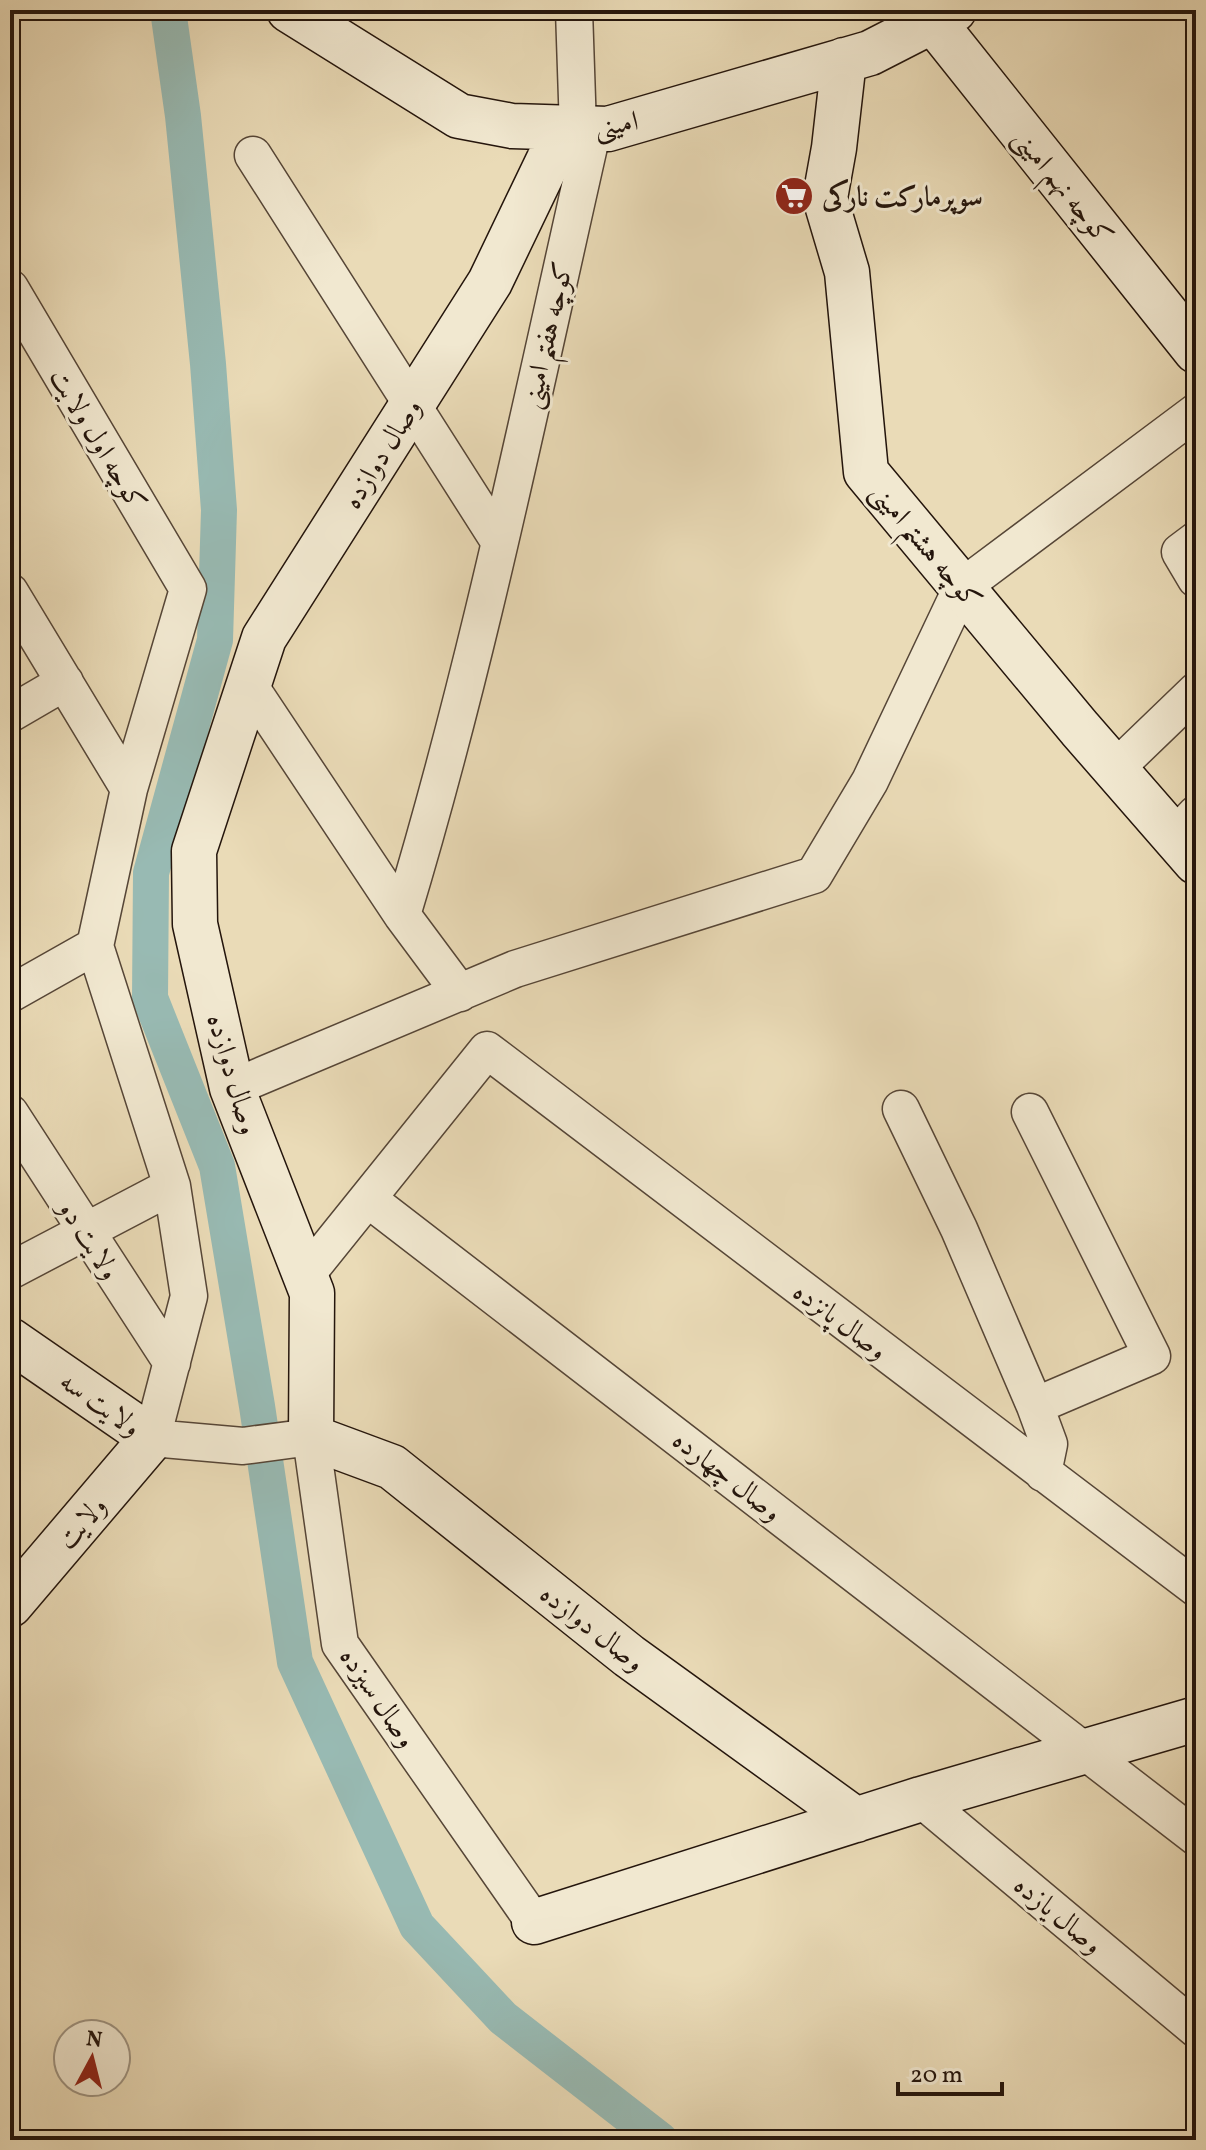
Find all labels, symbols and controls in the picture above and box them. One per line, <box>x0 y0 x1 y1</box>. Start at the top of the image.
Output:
street label: امینی <box>592 103 641 148</box>
street label: کوچه نهم امینی <box>999 121 1121 258</box>
supermarket icon: سوپرمارکت نارکی <box>773 175 815 217</box>
place label: سوپرمارکت نارکی <box>821 179 983 218</box>
street label: کوچه هفتم امینی <box>513 258 590 414</box>
street label: کوچه اول ولایت <box>39 362 155 519</box>
street label: وصال دوازده <box>334 392 432 517</box>
street label: کوچه هشتم امینی <box>856 475 990 622</box>
street label: وصال دوازده <box>196 1010 267 1139</box>
street label: ولایت دو <box>46 1190 128 1288</box>
street label: وصال پانزده <box>784 1273 895 1371</box>
street label: ولایت سه <box>51 1363 148 1447</box>
street label: وصال چهارده <box>663 1422 789 1532</box>
street label: ولایت <box>49 1489 117 1559</box>
street label: وصال دوازده <box>531 1576 652 1682</box>
street label: وصال سیزده <box>329 1640 425 1756</box>
street label: وصال یازده <box>1004 1867 1110 1965</box>
north arrow <box>52 2018 132 2098</box>
text: N <box>84 2024 104 2057</box>
scale bar <box>898 2046 1002 2096</box>
text: 20 m <box>910 2059 963 2093</box>

